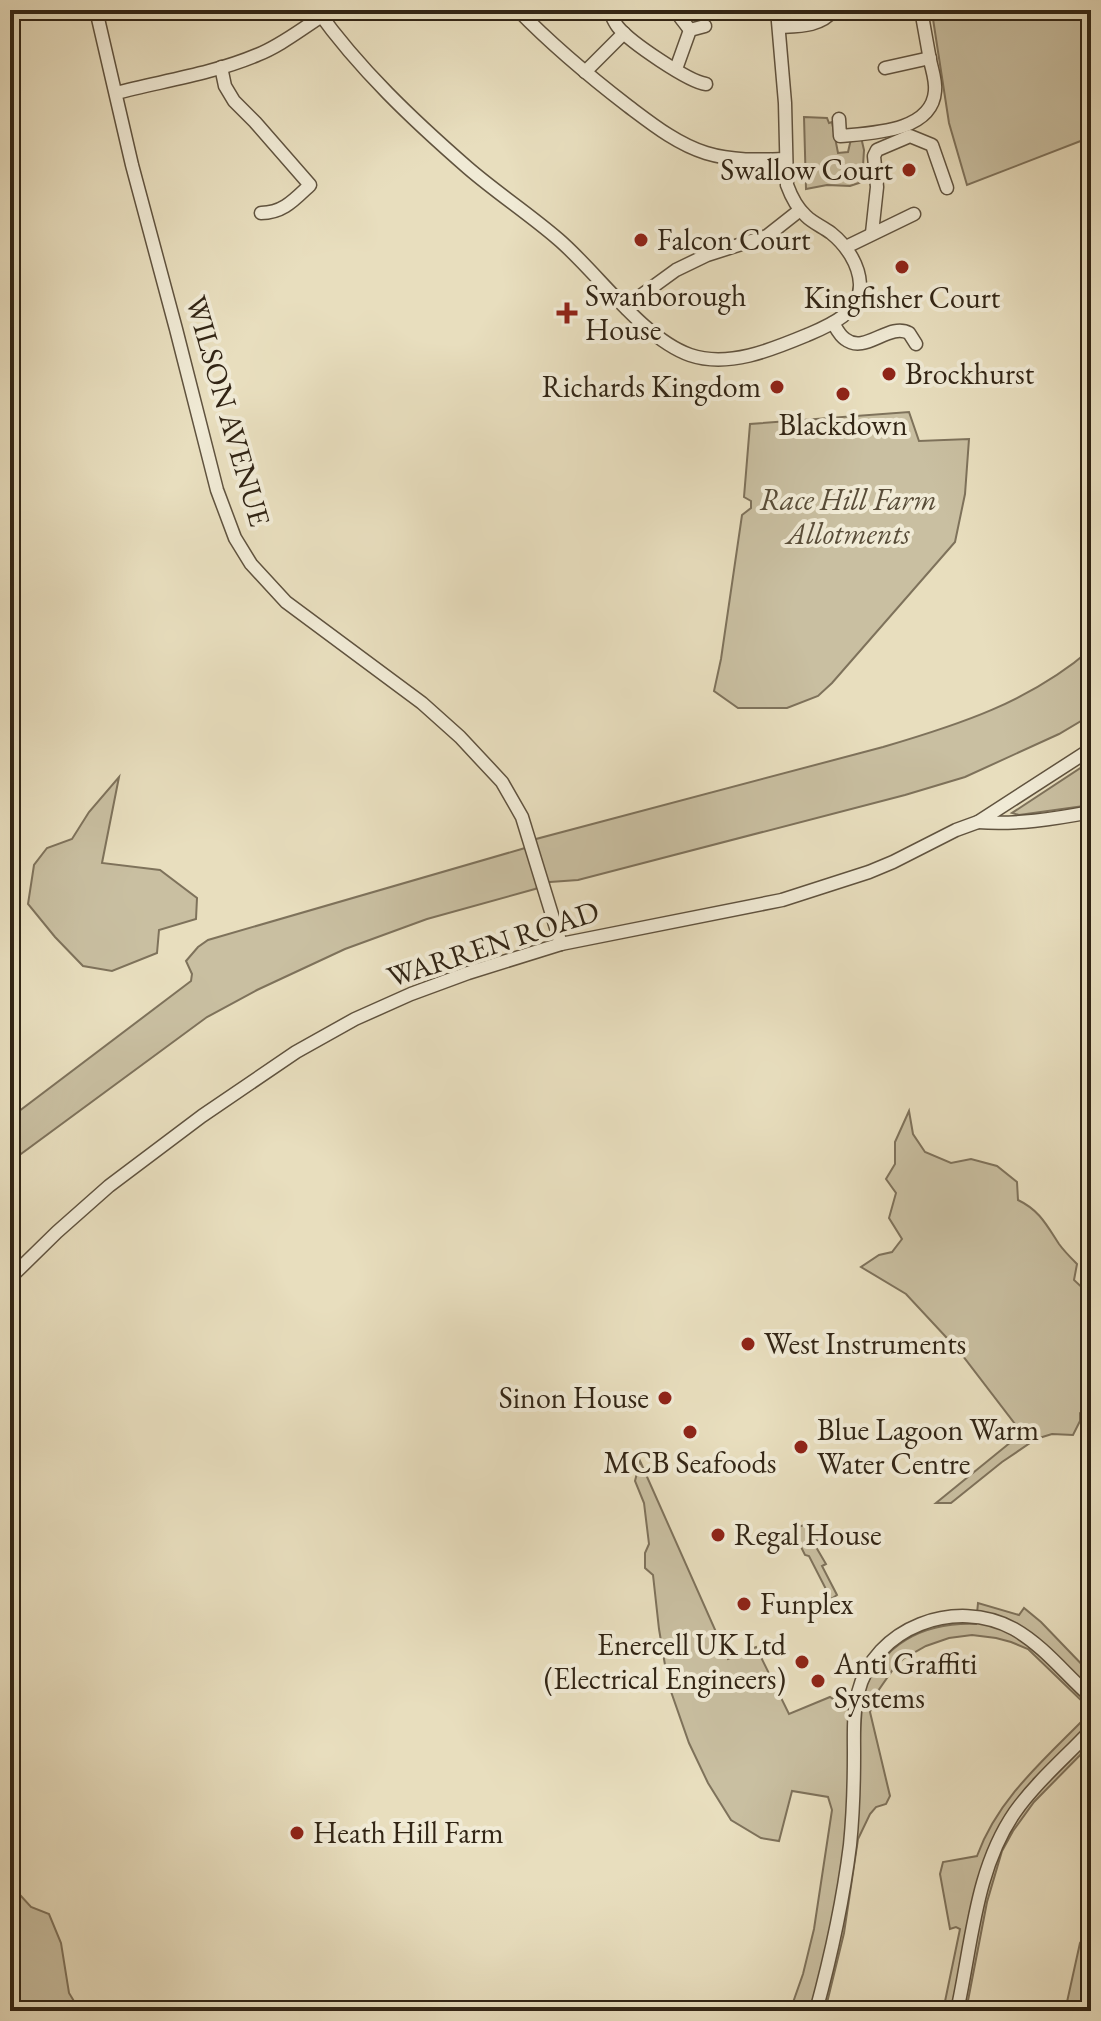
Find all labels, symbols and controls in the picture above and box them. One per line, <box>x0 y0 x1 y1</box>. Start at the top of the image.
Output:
place label: Swallow Court <box>720 150 894 189</box>
marker: Swallow Court <box>900 161 918 179</box>
place label: Falcon Court <box>657 220 811 259</box>
marker: Falcon Court <box>632 231 650 249</box>
marker: Kingfisher Court <box>893 258 911 276</box>
place label: Swanborough House <box>585 276 746 349</box>
place label: Kingfisher Court <box>804 278 1001 317</box>
street label: WILSON AVENUE <box>177 291 280 531</box>
marker: Swanborough House <box>556 302 578 324</box>
place label: Brockhurst <box>905 354 1035 393</box>
marker: Brockhurst <box>880 365 898 383</box>
place label: Richards Kingdom <box>542 367 761 406</box>
marker: Richards Kingdom <box>768 378 786 396</box>
marker: Blackdown <box>834 385 852 403</box>
place label: Blackdown <box>778 405 908 444</box>
park label: Race Hill Farm Allotments <box>759 480 937 553</box>
street label: WARREN ROAD <box>382 891 604 996</box>
place label: West Instruments <box>764 1324 966 1363</box>
marker: West Instruments <box>739 1335 757 1353</box>
place label: Sinon House <box>499 1378 649 1417</box>
marker: Sinon House <box>656 1389 674 1407</box>
place label: Blue Lagoon Warm Water Centre <box>817 1410 1039 1483</box>
marker: MCB Seafoods <box>681 1423 699 1441</box>
marker: Blue Lagoon Warm Water Centre <box>792 1438 810 1456</box>
place label: MCB Seafoods <box>604 1443 776 1482</box>
place label: Regal House <box>734 1515 882 1554</box>
marker: Regal House <box>709 1526 727 1544</box>
place label: Funplex <box>760 1584 854 1623</box>
marker: Funplex <box>735 1595 753 1613</box>
place label: Enercell UK Ltd (Electrical Engineers) <box>544 1625 787 1698</box>
place label: Anti Graffiti Systems <box>833 1644 977 1717</box>
marker: Enercell UK Ltd (Electrical Engineers) <box>793 1653 811 1671</box>
marker: Anti Graffiti Systems <box>809 1672 827 1690</box>
place label: Heath Hill Farm <box>313 1813 504 1852</box>
marker: Heath Hill Farm <box>288 1824 306 1842</box>

